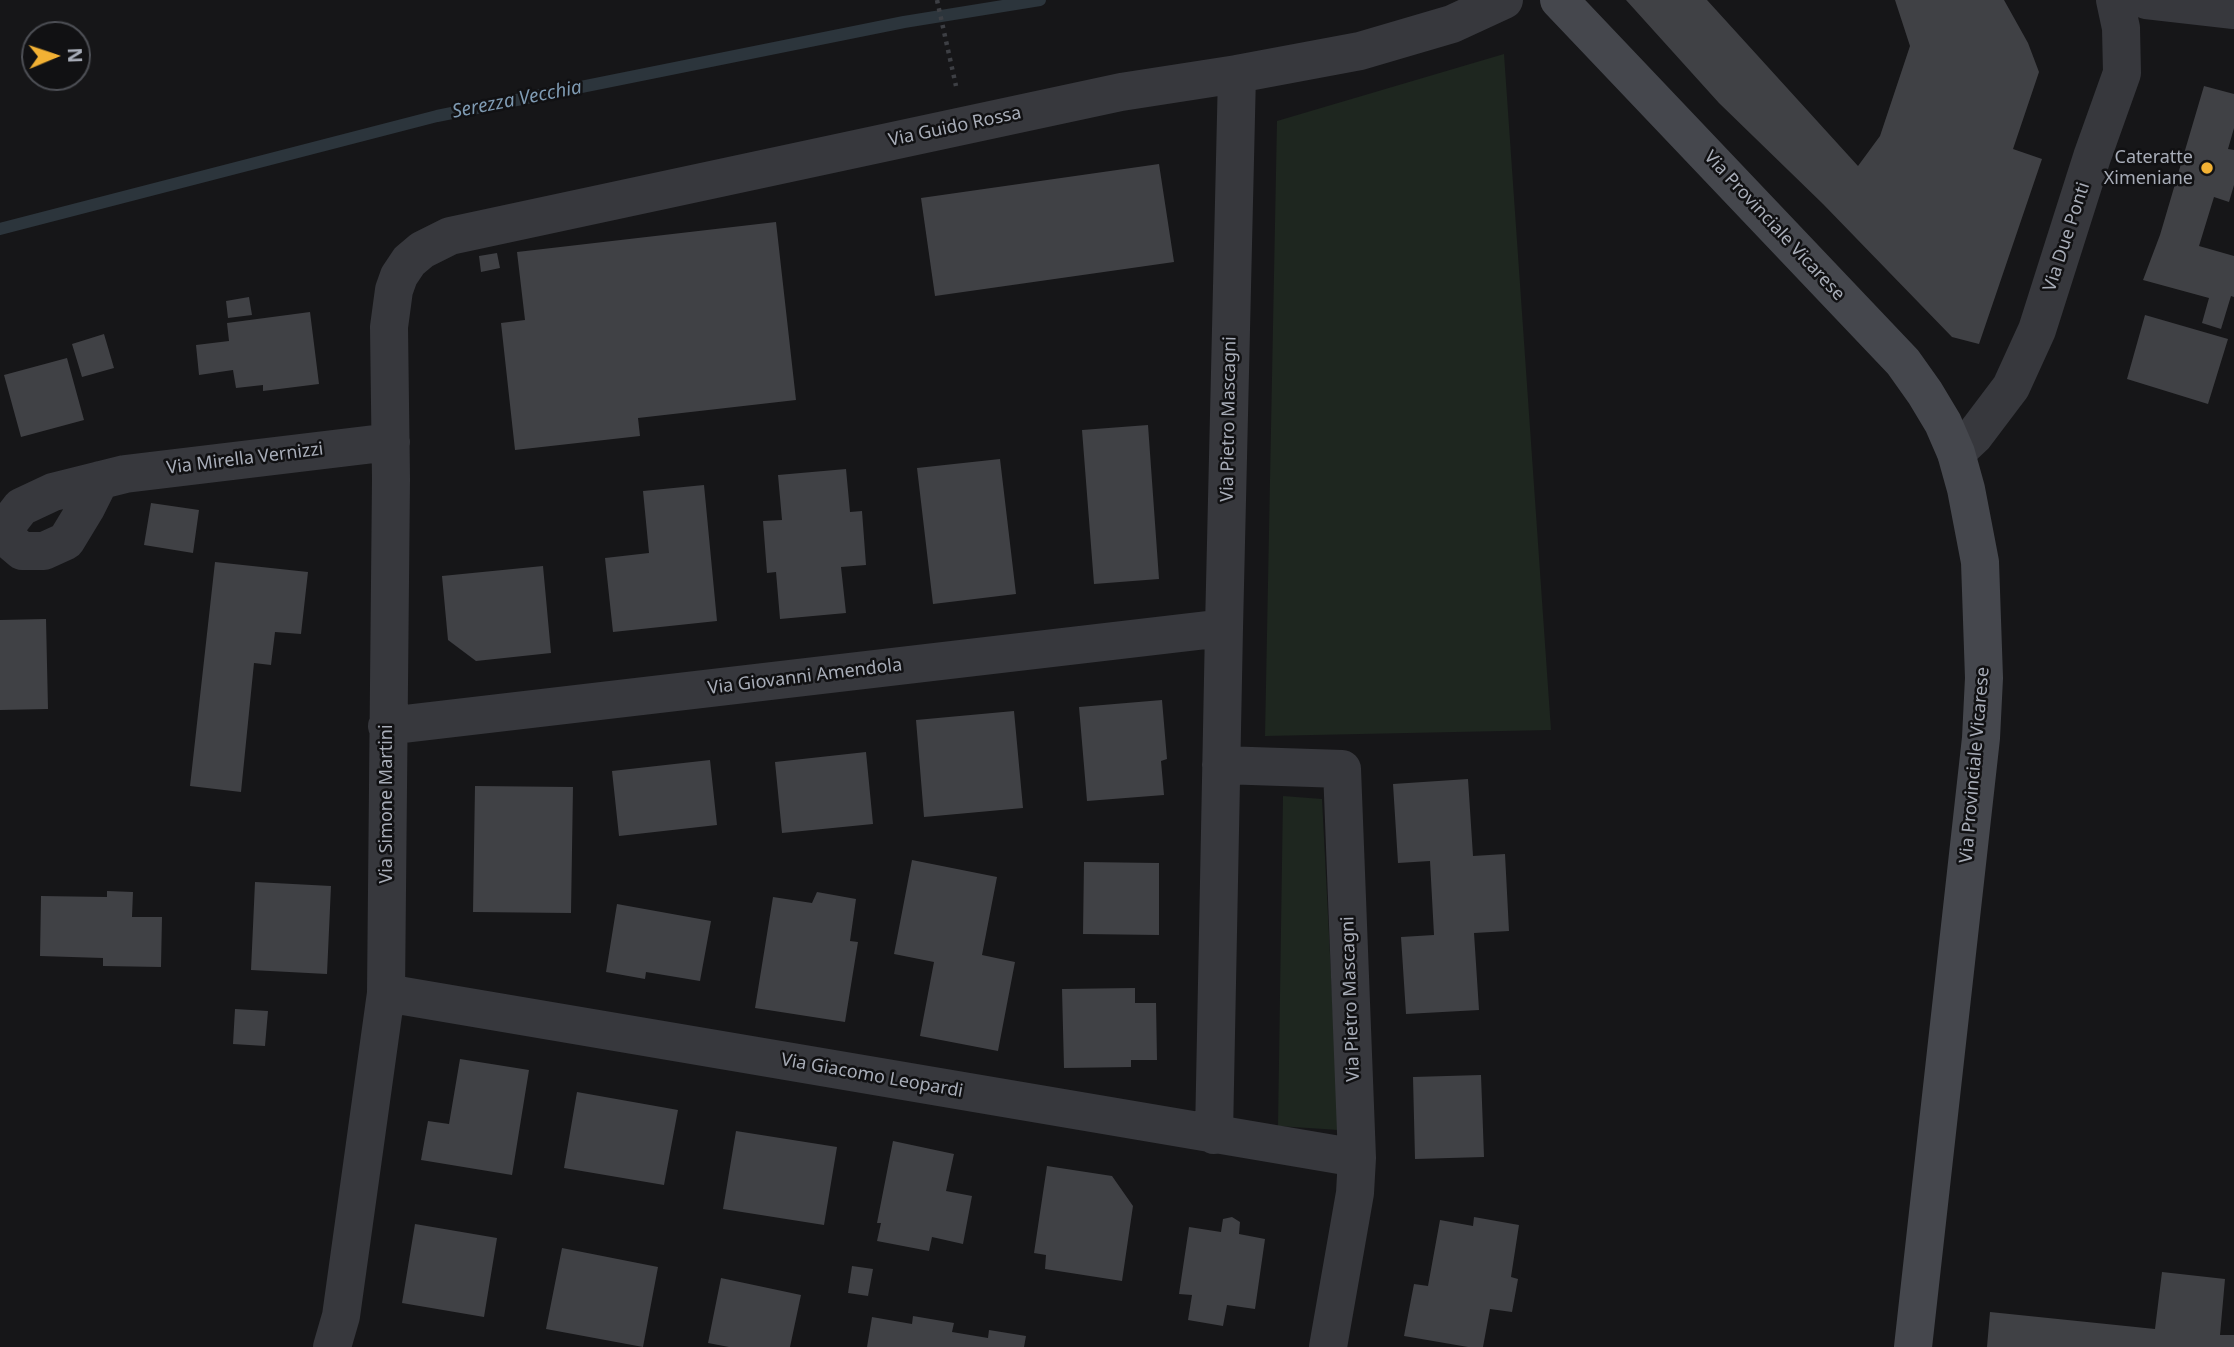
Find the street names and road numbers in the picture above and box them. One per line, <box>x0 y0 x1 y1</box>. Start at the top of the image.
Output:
street label: Via Guido Rossa <box>887 102 1023 152</box>
street label: Via Provinciale Vicarese <box>1699 147 1849 305</box>
street label: Via Due Ponti <box>2039 180 2095 294</box>
street label: Via Pietro Mascagni <box>1217 336 1241 502</box>
street label: Via Mirella Vernizzi <box>165 439 325 479</box>
street label: Via Giovanni Amendola <box>707 654 903 700</box>
street label: Via Provinciale Vicarese <box>1956 666 1994 864</box>
street label: Via Simone Martini <box>376 724 398 884</box>
street label: Via Pietro Mascagni <box>1337 916 1365 1082</box>
street label: Via Giacomo Leopardi <box>779 1049 965 1103</box>

